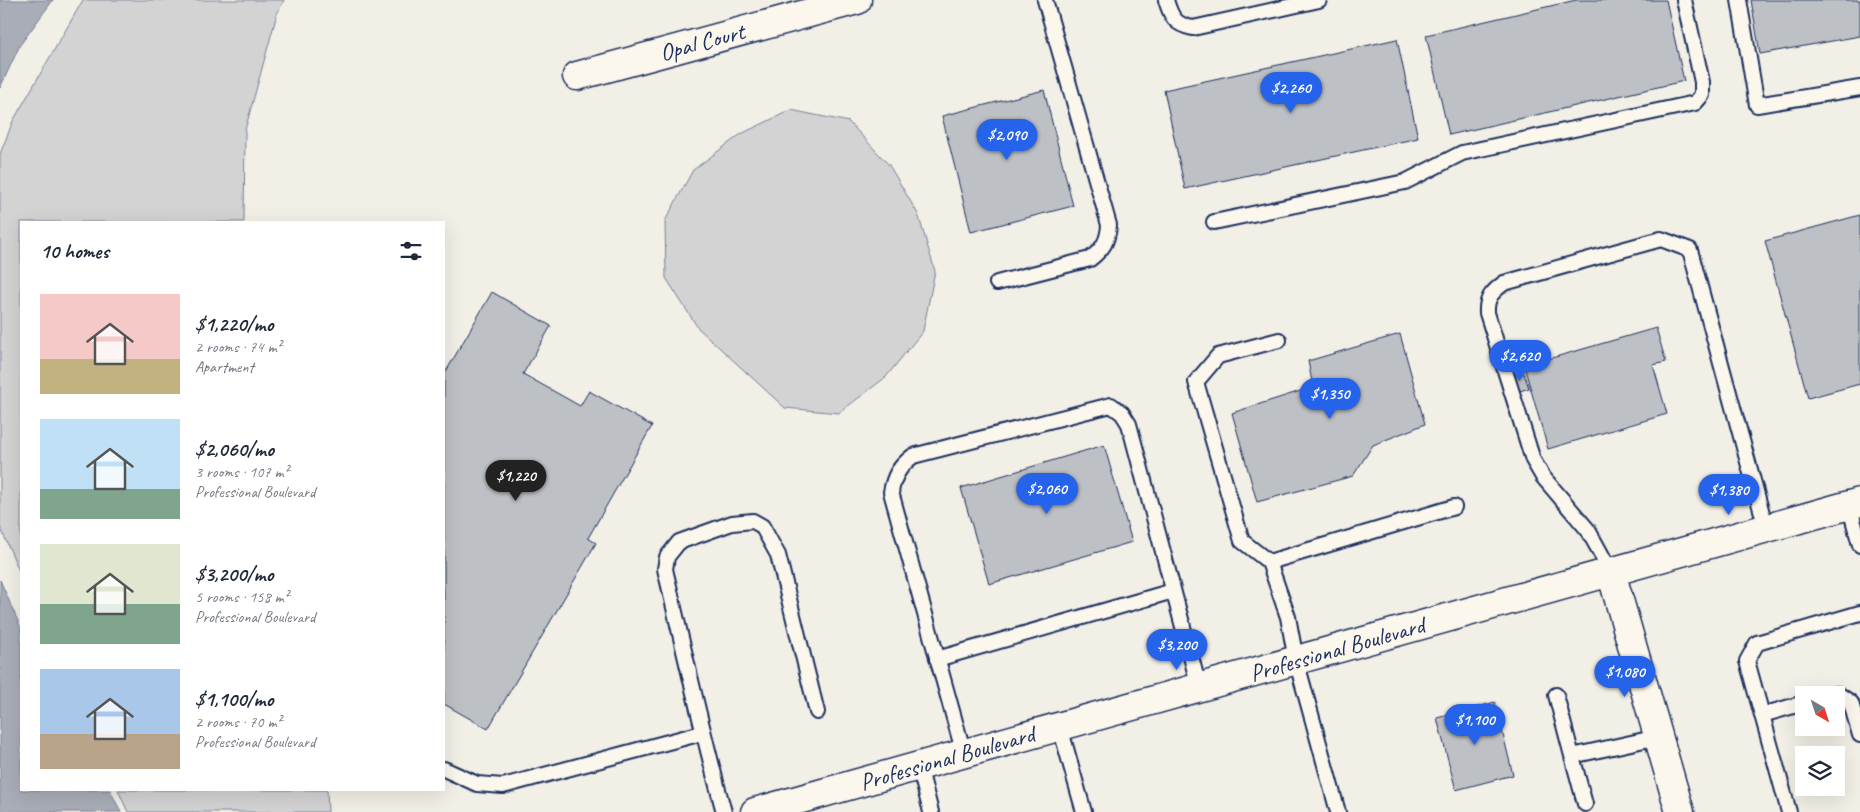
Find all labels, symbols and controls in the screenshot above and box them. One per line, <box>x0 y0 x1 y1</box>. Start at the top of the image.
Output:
street label: Opal Court <box>656 16 750 68</box>
pin: $2,260 <box>1250 72 1332 114</box>
text: $2,260 <box>1271 78 1311 98</box>
pin: $2,090 <box>966 119 1048 161</box>
text: $2,090 <box>988 125 1026 145</box>
icon: filters <box>397 237 425 265</box>
text: 10 homes <box>40 238 109 264</box>
text: $1,220/mo <box>195 311 273 337</box>
icon: home <box>80 314 140 374</box>
text: 2 rooms · 74 m² <box>195 337 281 357</box>
pin: $2,620 <box>1479 340 1561 382</box>
text: $2,620 <box>1500 346 1540 366</box>
text: Apartment <box>195 357 254 377</box>
pin: $1,350 <box>1289 378 1371 420</box>
text: $1,350 <box>1311 384 1349 404</box>
text: $2,060/mo <box>195 436 274 462</box>
icon: home <box>80 439 140 499</box>
pin: $1,220 <box>475 460 557 502</box>
text: 3 rooms · 107 m² <box>195 462 289 482</box>
text: $1,220 <box>496 466 536 486</box>
pin: $2,060 <box>1006 472 1088 515</box>
pin: $1,380 <box>1688 474 1770 516</box>
text: $2,060 <box>1027 479 1067 499</box>
text: $1,380 <box>1709 480 1749 500</box>
text: Professional Boulevard <box>195 482 315 502</box>
text: $3,200/mo <box>195 561 273 587</box>
icon: home <box>80 564 140 624</box>
text: 5 rooms · 158 m² <box>195 587 289 607</box>
text: Professional Boulevard <box>195 607 315 627</box>
street label: Professional Boulevard <box>1246 609 1431 688</box>
pin: $3,200 <box>1136 628 1218 671</box>
text: $3,200 <box>1157 635 1197 655</box>
pin: $1,080 <box>1584 656 1666 698</box>
text: $1,080 <box>1605 662 1645 682</box>
text: $1,100/mo <box>195 686 273 712</box>
north arrow <box>1795 686 1845 736</box>
map controls <box>1795 686 1845 796</box>
icon: home <box>80 689 140 749</box>
pin: $1,100 <box>1434 704 1516 746</box>
text: $1,100 <box>1455 710 1495 730</box>
text: 2 rooms · 70 m² <box>195 712 281 732</box>
street label: Professional Boulevard <box>856 718 1041 797</box>
text: Professional Boulevard <box>195 732 315 752</box>
button: layers <box>1795 746 1845 796</box>

